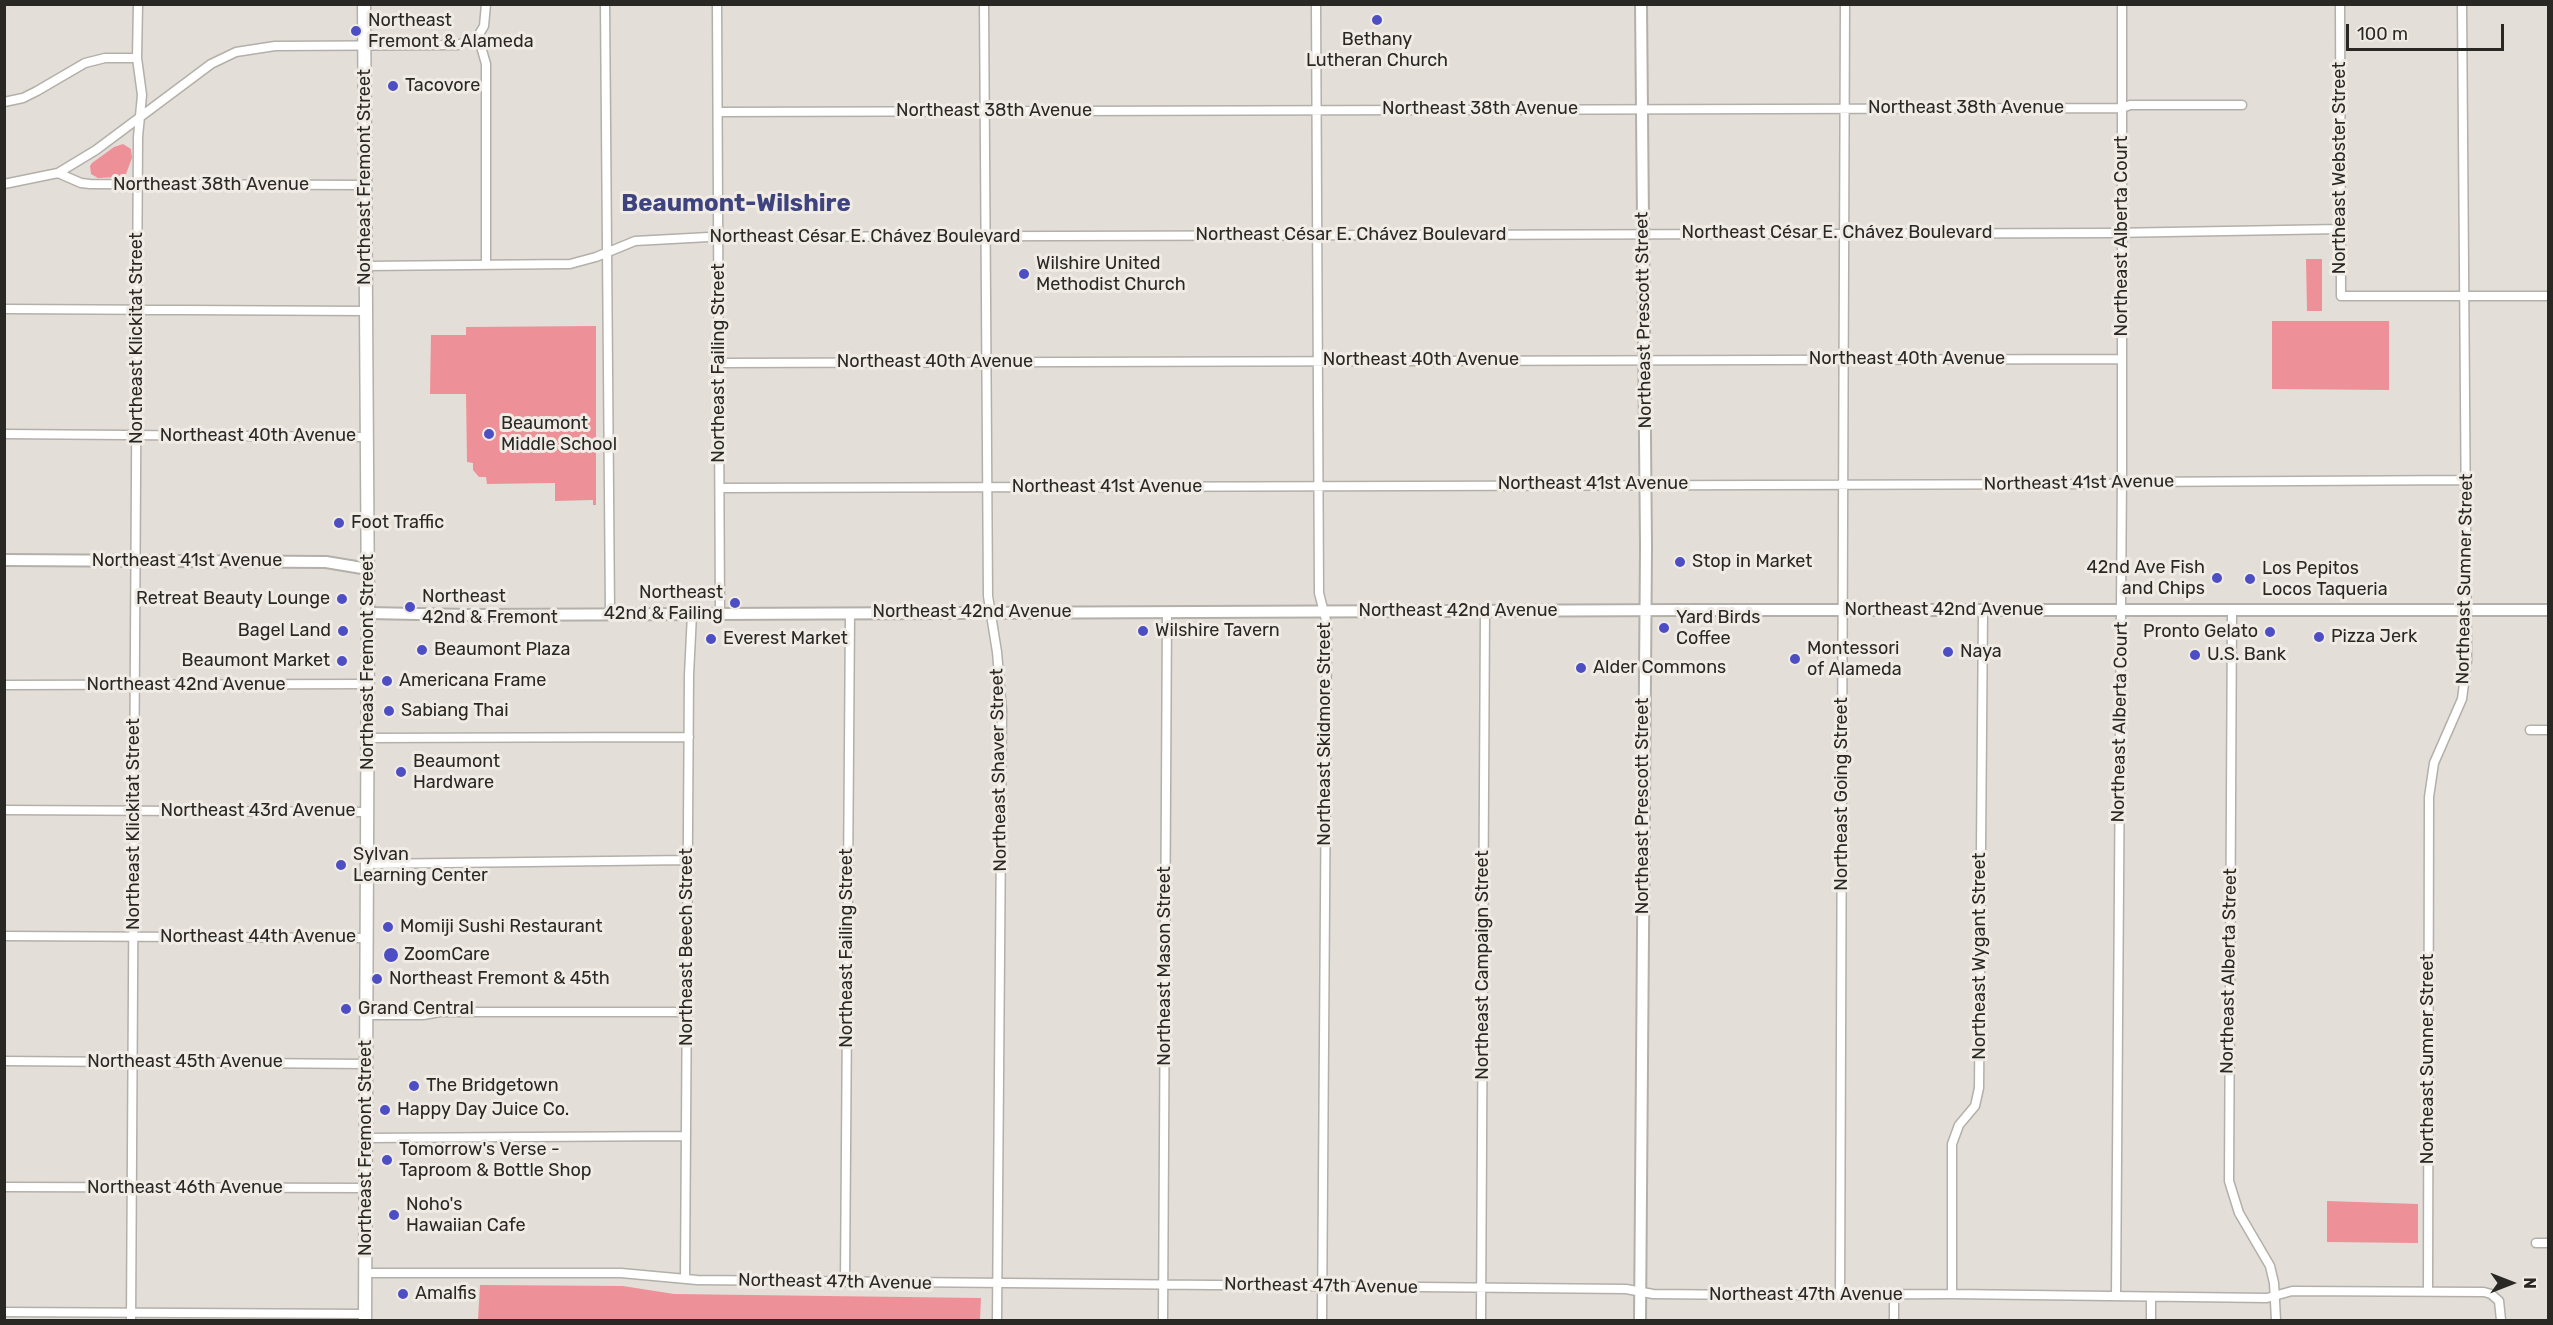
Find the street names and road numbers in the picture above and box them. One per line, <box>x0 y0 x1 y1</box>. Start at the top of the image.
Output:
street label: Northeast Webster Street <box>2329 62 2351 274</box>
street label: Northeast Fremont Street <box>354 69 376 285</box>
street label: Northeast 38th Avenue <box>1868 97 2064 119</box>
street label: Northeast 38th Avenue <box>1382 98 1578 120</box>
street label: Northeast 38th Avenue <box>896 100 1092 122</box>
street label: Northeast Alberta Court <box>2111 136 2133 336</box>
street label: Northeast 38th Avenue <box>113 174 309 196</box>
street label: Northeast Prescott Street <box>1631 212 1657 428</box>
street label: Northeast César E. Chávez Boulevard <box>1682 222 1992 244</box>
street label: Northeast César E. Chávez Boulevard <box>1196 224 1506 246</box>
street label: Northeast César E. Chávez Boulevard <box>710 226 1020 248</box>
street label: Northeast Klickitat Street <box>126 232 148 444</box>
street label: Northeast Failing Street <box>708 263 730 463</box>
street label: Northeast 40th Avenue <box>1809 348 2005 370</box>
street label: Northeast 40th Avenue <box>1323 349 1519 371</box>
street label: Northeast 40th Avenue <box>837 351 1033 373</box>
street label: Northeast 40th Avenue <box>160 425 356 447</box>
street label: Northeast 41st Avenue <box>1984 471 2174 495</box>
street label: Northeast 41st Avenue <box>1498 473 1688 495</box>
street label: Northeast Sumner Street <box>2452 474 2478 684</box>
street label: Northeast 41st Avenue <box>1012 476 1202 498</box>
street label: Northeast 41st Avenue <box>92 550 282 572</box>
street label: Northeast Fremont Street <box>357 554 379 770</box>
street label: Northeast 42nd Avenue <box>1844 599 2044 621</box>
street label: Northeast 42nd Avenue <box>1358 600 1558 622</box>
street label: Northeast 42nd Avenue <box>872 601 1072 623</box>
street label: Northeast Alberta Court <box>2107 621 2133 823</box>
street label: Northeast Skidmore Street <box>1314 622 1336 846</box>
street label: Northeast Shaver Street <box>986 668 1012 872</box>
street label: Northeast 42nd Avenue <box>86 674 286 696</box>
street label: Northeast Going Street <box>1831 697 1853 891</box>
street label: Northeast Prescott Street <box>1632 698 1654 914</box>
street label: Northeast Klickitat Street <box>123 718 145 930</box>
street label: Northeast 43rd Avenue <box>160 800 356 822</box>
street label: Northeast Beech Street <box>676 848 698 1046</box>
street label: Northeast Failing Street <box>836 848 858 1048</box>
street label: Northeast Campaign Street <box>1472 850 1494 1080</box>
street label: Northeast Wygant Street <box>1969 852 1991 1060</box>
street label: Northeast Mason Street <box>1154 866 1176 1066</box>
street label: Northeast Alberta Street <box>2216 868 2242 1074</box>
street label: Northeast 44th Avenue <box>160 926 356 948</box>
street label: Northeast Sumner Street <box>2417 954 2439 1164</box>
street label: Northeast Fremont Street <box>355 1040 377 1256</box>
street label: Northeast 45th Avenue <box>87 1051 283 1073</box>
street label: Northeast 46th Avenue <box>87 1177 283 1199</box>
street label: Northeast 47th Avenue <box>738 1270 932 1294</box>
street label: Northeast 47th Avenue <box>1224 1274 1418 1298</box>
street label: Northeast 47th Avenue <box>1709 1284 1903 1306</box>

